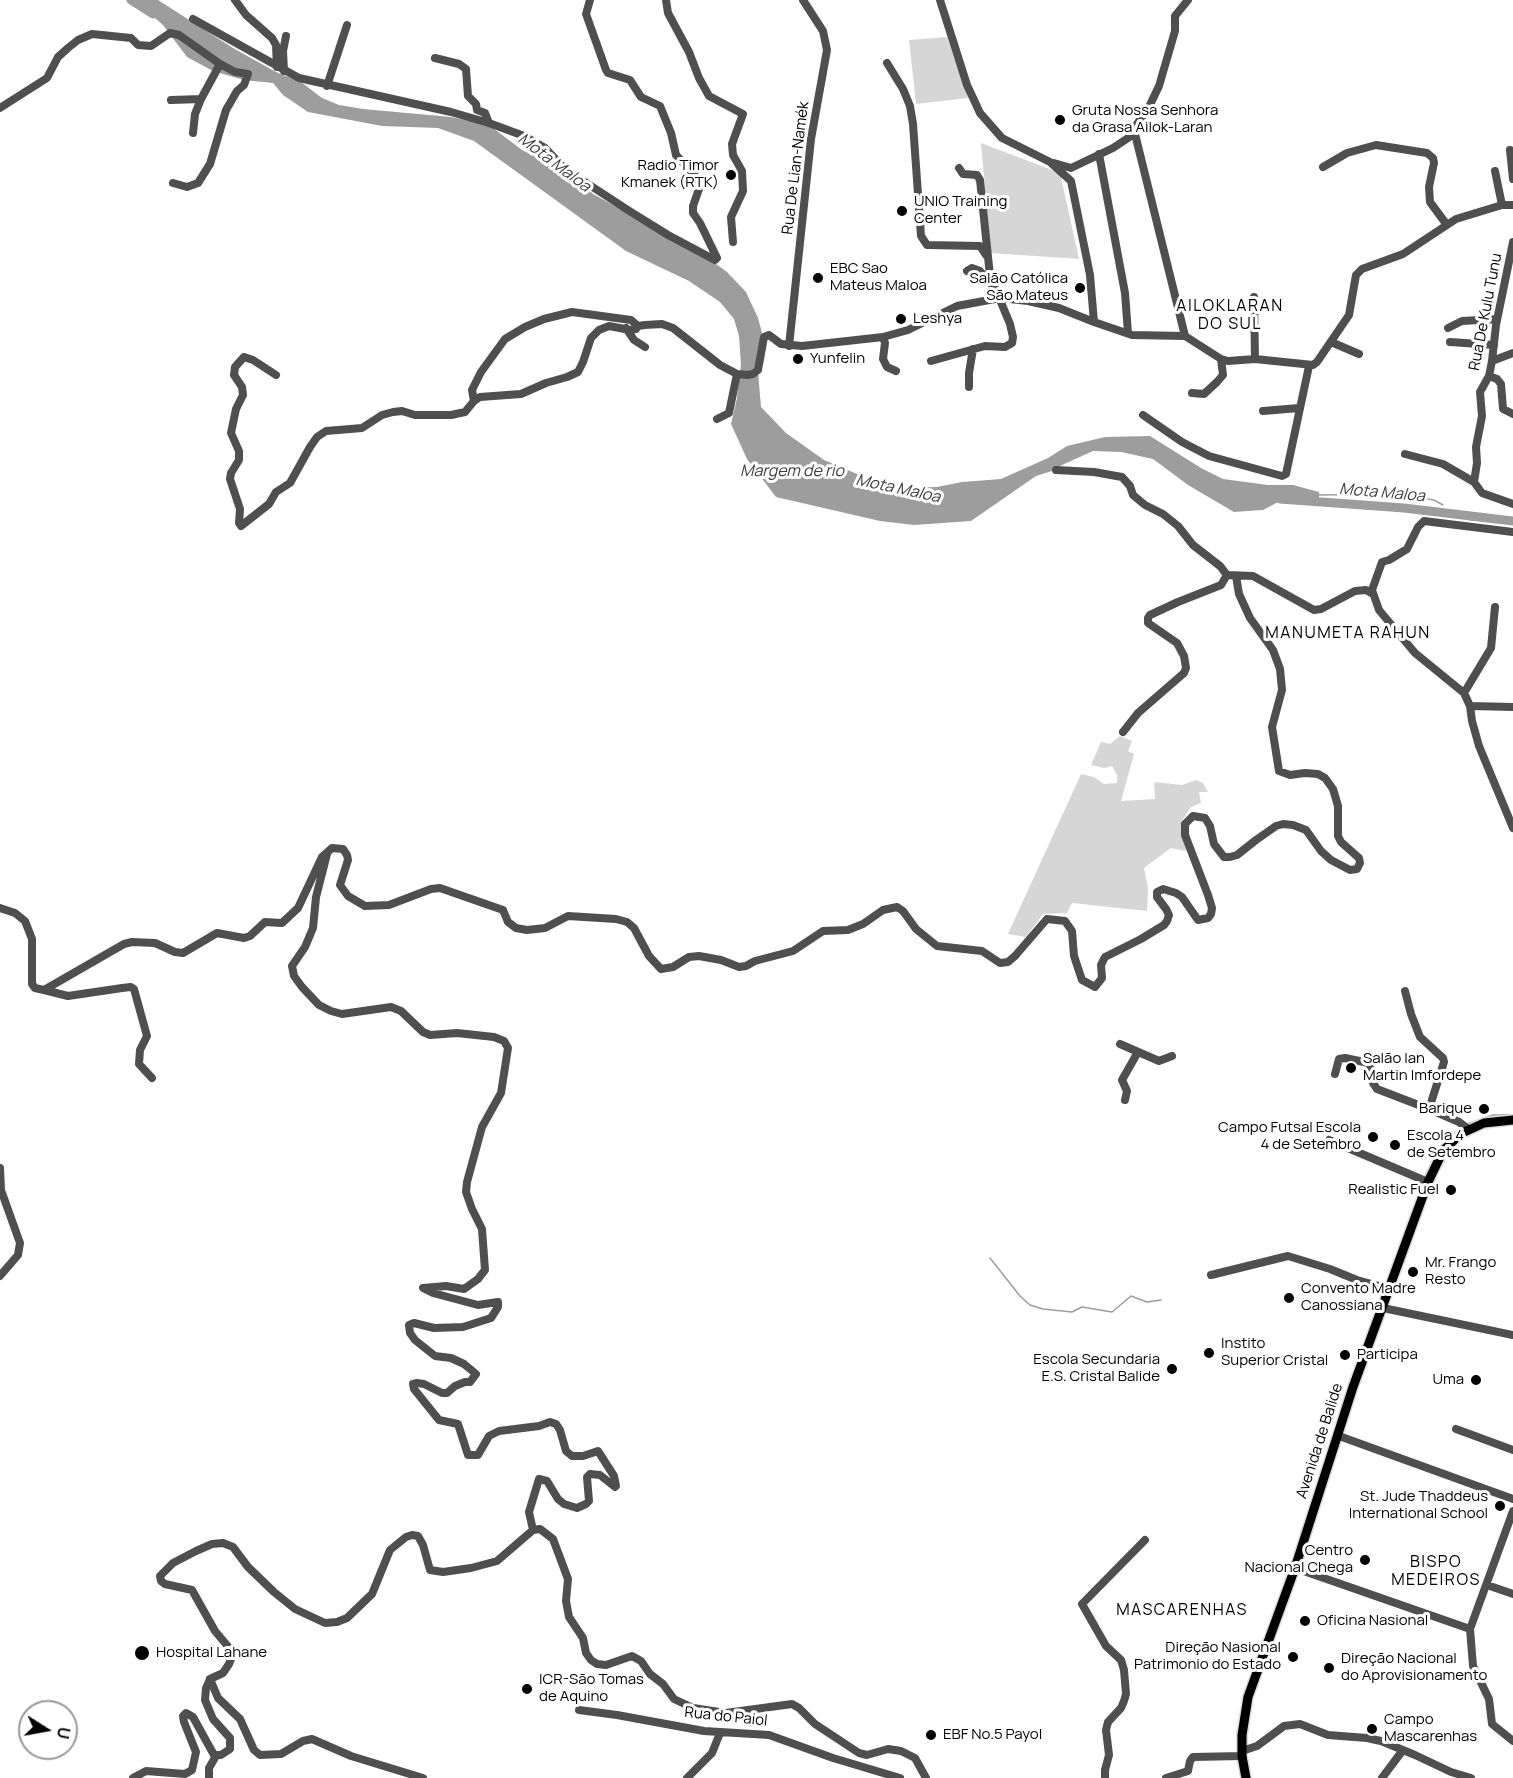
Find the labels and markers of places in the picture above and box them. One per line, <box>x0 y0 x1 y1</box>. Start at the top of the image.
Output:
place label: Gruta Nossa Senhora da Grasa Ailok-Laran <box>1072 102 1218 137</box>
marker: Gruta Nossa Senhora da Grasa Ailok-Laran <box>1053 113 1067 127</box>
place label: Radio Timor Kmanek (RTK) <box>621 157 719 192</box>
marker: Radio Timor Kmanek (RTK) <box>724 168 738 182</box>
place label: UNIO Training Center <box>914 193 1007 228</box>
marker: UNIO Training Center <box>895 204 909 218</box>
place label: EBC Sao Mateus Maloa <box>830 260 927 295</box>
place label: Salão Católica São Mateus <box>969 270 1068 305</box>
marker: EBC Sao Mateus Maloa <box>811 271 825 285</box>
marker: Salão Católica São Mateus <box>1073 281 1087 295</box>
place label: Leshya <box>913 310 962 328</box>
marker: Leshya <box>894 312 908 326</box>
place label: Yunfelin <box>810 350 865 368</box>
marker: Yunfelin <box>791 352 805 366</box>
place label: Salão Ian Martin Imfordepe <box>1363 1050 1481 1085</box>
marker: Salão Ian Martin Imfordepe <box>1344 1061 1358 1075</box>
place label: Barique <box>1419 1100 1472 1118</box>
marker: Barique <box>1477 1102 1491 1116</box>
place label: Campo Futsal Escola 4 de Setembro <box>1218 1119 1361 1154</box>
place label: Escola 4 de Setembro <box>1407 1127 1496 1162</box>
marker: Campo Futsal Escola 4 de Setembro <box>1366 1130 1380 1144</box>
marker: Escola 4 de Setembro <box>1388 1138 1402 1152</box>
place label: Realistic Fuel <box>1348 1181 1439 1199</box>
marker: Realistic Fuel <box>1444 1183 1458 1197</box>
place label: Mr. Frango Resto <box>1425 1254 1496 1289</box>
marker: Mr. Frango Resto <box>1406 1265 1420 1279</box>
place label: Convento Madre Canossiana <box>1301 1280 1416 1315</box>
marker: Convento Madre Canossiana <box>1282 1291 1296 1305</box>
place label: Instito Superior Cristal <box>1221 1335 1328 1370</box>
marker: Instito Superior Cristal <box>1202 1346 1216 1360</box>
place label: Participa <box>1357 1346 1418 1364</box>
marker: Participa <box>1338 1348 1352 1362</box>
place label: Escola Secundaria E.S. Cristal Balide <box>1033 1351 1160 1386</box>
marker: Escola Secundaria E.S. Cristal Balide <box>1165 1362 1179 1376</box>
place label: Uma <box>1432 1371 1464 1389</box>
marker: Uma <box>1469 1373 1483 1387</box>
place label: St. Jude Thaddeus International School <box>1349 1488 1488 1523</box>
marker: St. Jude Thaddeus International School <box>1493 1499 1507 1513</box>
place label: Centro Nacional Chega <box>1245 1542 1353 1577</box>
marker: Centro Nacional Chega <box>1358 1553 1372 1567</box>
place label: Oficina Nasional <box>1317 1612 1428 1630</box>
marker: Oficina Nasional <box>1298 1614 1312 1628</box>
place label: Direção Nasional Patrimonio do Estado <box>1134 1639 1281 1674</box>
marker: Hospital Lahane <box>133 1644 151 1662</box>
place label: Hospital Lahane <box>156 1644 267 1662</box>
marker: Direção Nasional Patrimonio do Estado <box>1286 1650 1300 1664</box>
place label: Direção Nacional do Aprovisionamento <box>1341 1650 1487 1685</box>
marker: Direção Nacional do Aprovisionamento <box>1322 1661 1336 1675</box>
place label: ICR-São Tomas de Aquino <box>539 1671 644 1706</box>
marker: ICR-São Tomas de Aquino <box>520 1682 534 1696</box>
place label: Campo Mascarenhas <box>1384 1711 1477 1746</box>
marker: Campo Mascarenhas <box>1365 1722 1379 1736</box>
place label: EBF No.5 Payol <box>943 1726 1042 1744</box>
marker: EBF No.5 Payol <box>924 1728 938 1742</box>

